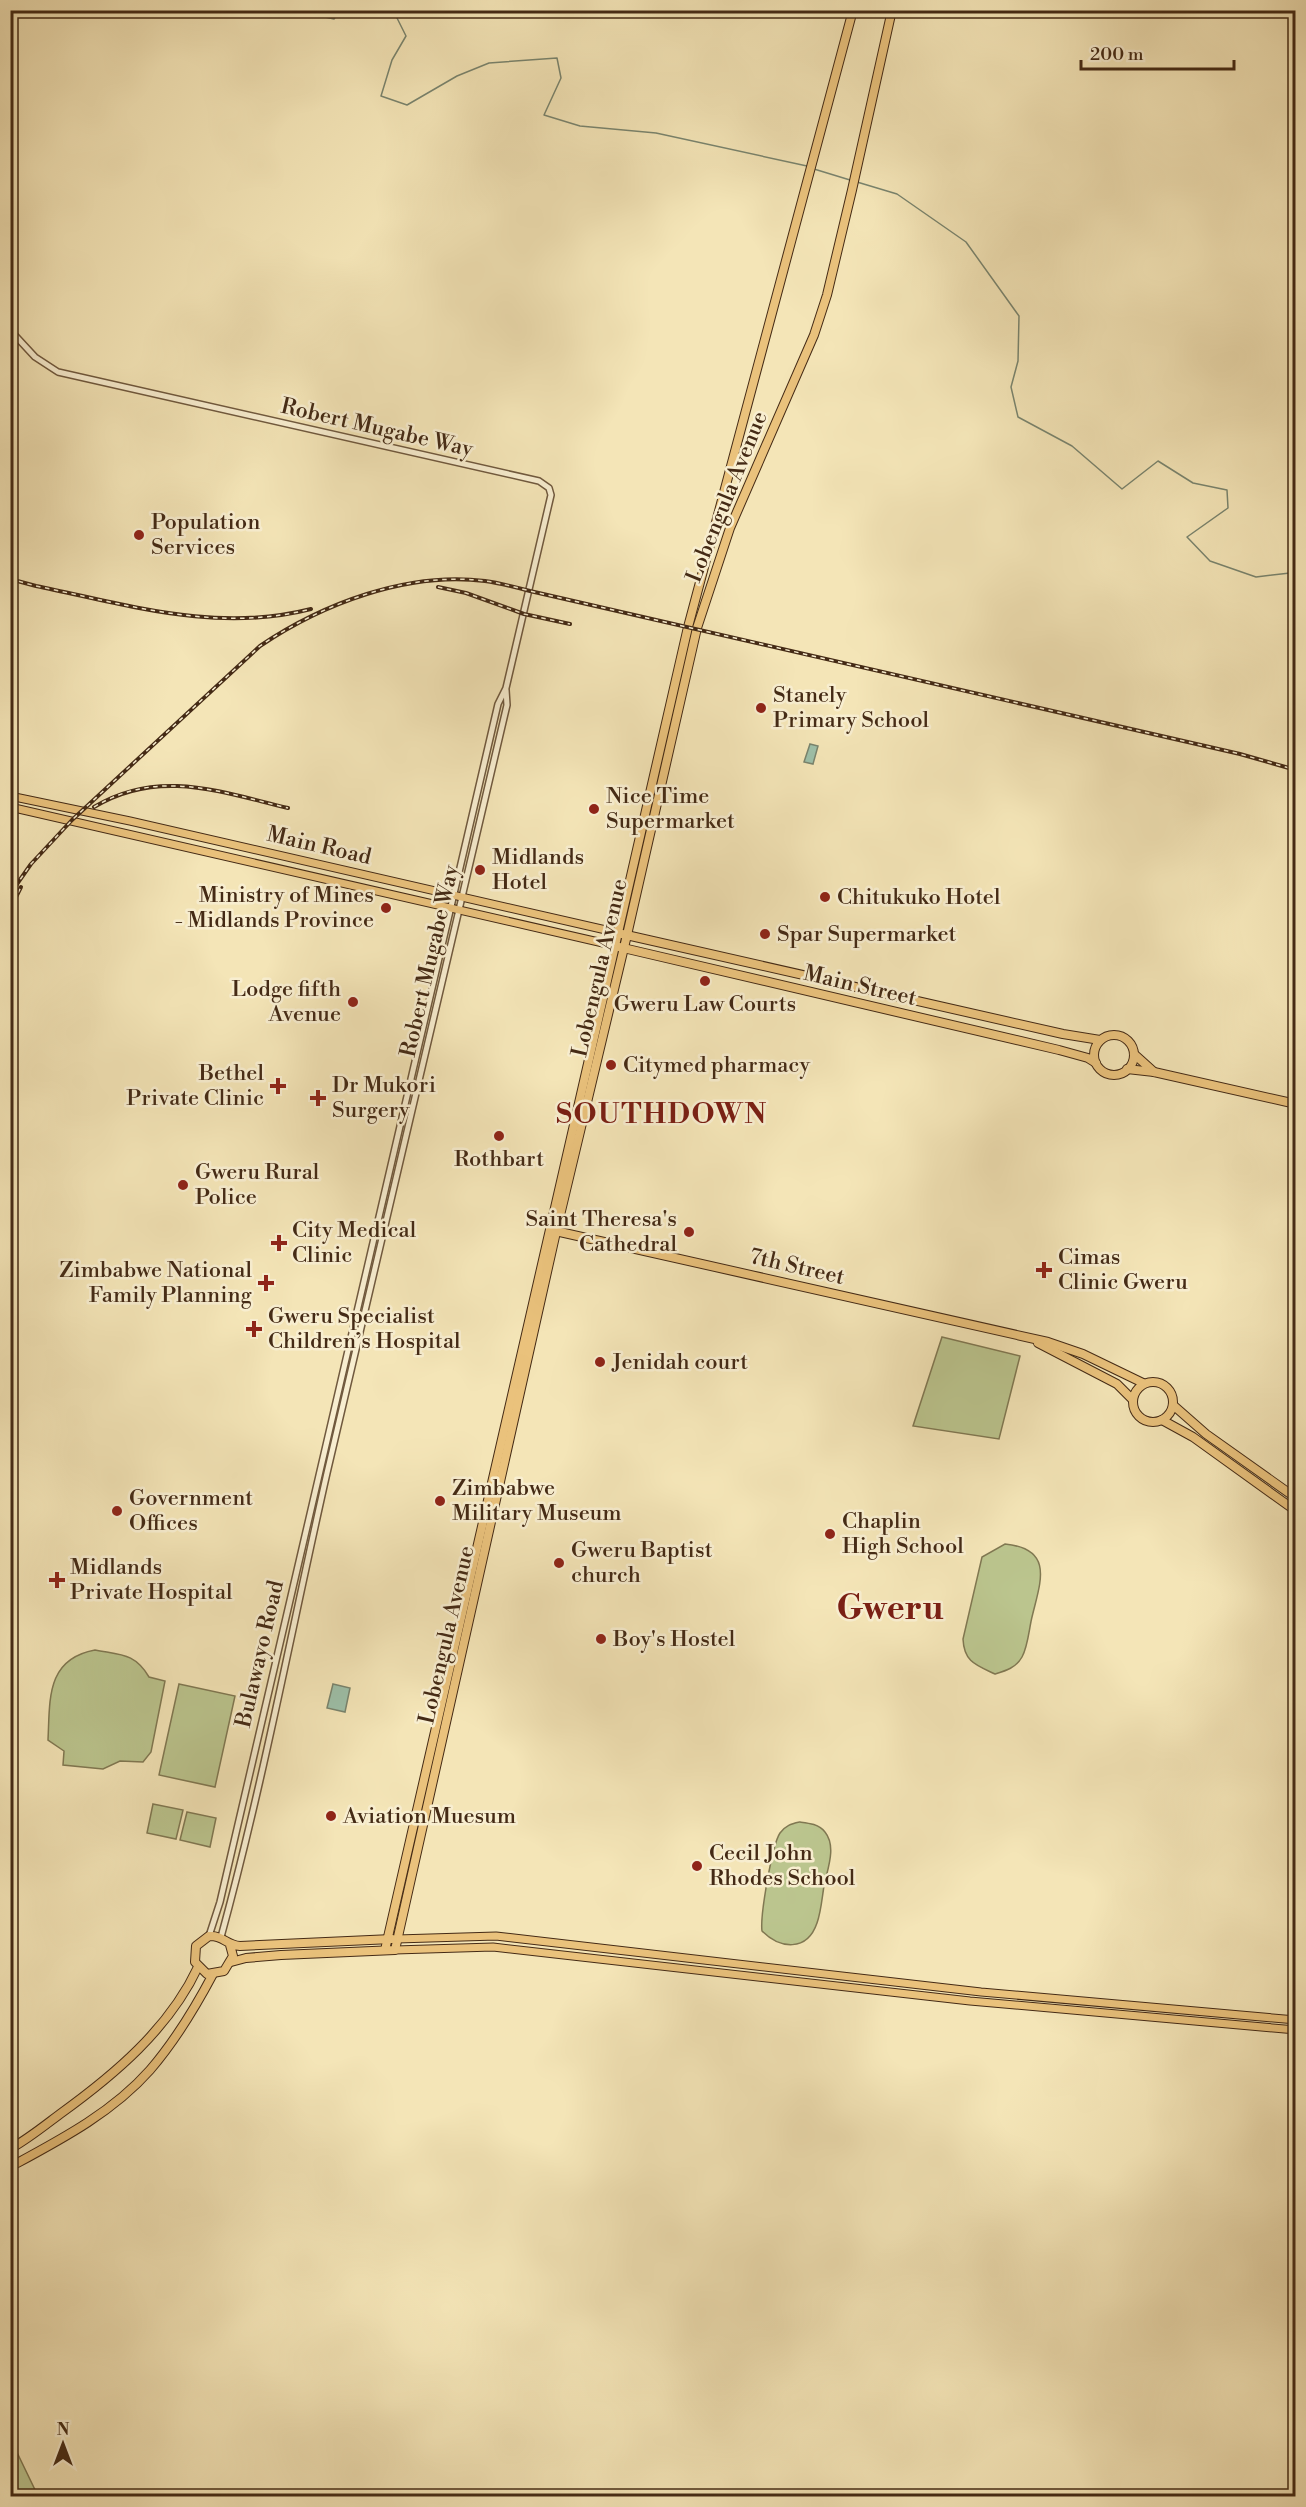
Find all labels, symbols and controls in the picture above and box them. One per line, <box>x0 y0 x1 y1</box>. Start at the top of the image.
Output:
scale bar <box>1081 33 1234 71</box>
text: 200 m <box>1090 43 1144 66</box>
street label: Robert Mugabe Way <box>278 393 476 463</box>
street label: Lobengula Avenue <box>680 407 774 587</box>
place label: Population Services <box>151 509 260 561</box>
marker: Population Services <box>132 528 146 542</box>
place label: Stanely Primary School <box>773 682 930 734</box>
marker: Stanely Primary School <box>754 701 768 715</box>
place label: Nice Time Supermarket <box>606 783 735 835</box>
marker: Nice Time Supermarket <box>587 802 601 816</box>
street label: Main Road <box>264 821 374 871</box>
place label: Midlands Hotel <box>492 844 584 896</box>
street label: Robert Mugabe Way <box>395 862 465 1060</box>
marker: Midlands Hotel <box>473 863 487 877</box>
street label: Lobengula Avenue <box>566 876 634 1060</box>
place label: Ministry of Mines - Midlands Province <box>174 882 374 934</box>
place label: Chitukuko Hotel <box>837 884 1001 911</box>
marker: Chitukuko Hotel <box>818 890 832 904</box>
marker: Ministry of Mines - Midlands Province <box>379 901 393 915</box>
place label: Spar Supermarket <box>777 921 957 948</box>
marker: Spar Supermarket <box>758 927 772 941</box>
street label: Main Street <box>801 960 919 1012</box>
marker: Gweru Law Courts <box>698 974 712 988</box>
place label: Lodge fifth Avenue <box>231 976 341 1028</box>
place label: Gweru Law Courts <box>614 991 796 1018</box>
marker: Lodge fifth Avenue <box>346 995 360 1009</box>
place label: Citymed pharmacy <box>623 1052 810 1079</box>
marker: Citymed pharmacy <box>604 1058 618 1072</box>
place label: Bethel Private Clinic <box>126 1060 264 1112</box>
place label: Dr Mukori Surgery <box>332 1072 436 1124</box>
marker: Bethel Private Clinic <box>269 1077 287 1095</box>
marker: Dr Mukori Surgery <box>309 1089 327 1107</box>
district label: SOUTHDOWN <box>556 1097 768 1132</box>
marker: Rothbart <box>492 1129 506 1143</box>
place label: Rothbart <box>454 1146 544 1173</box>
place label: Gweru Rural Police <box>195 1159 320 1211</box>
marker: Gweru Rural Police <box>176 1178 190 1192</box>
place label: Saint Theresa's Cathedral <box>525 1206 677 1258</box>
place label: City Medical Clinic <box>292 1217 417 1269</box>
marker: Saint Theresa's Cathedral <box>682 1225 696 1239</box>
marker: City Medical Clinic <box>270 1234 288 1252</box>
street label: 7th Street <box>747 1243 847 1291</box>
place label: Cimas Clinic Gweru <box>1058 1244 1188 1296</box>
place label: Zimbabwe National Family Planning <box>59 1257 253 1309</box>
marker: Cimas Clinic Gweru <box>1035 1261 1053 1279</box>
marker: Zimbabwe National Family Planning <box>257 1274 275 1292</box>
place label: Gweru Specialist Children’s Hospital <box>268 1303 461 1355</box>
marker: Gweru Specialist Children’s Hospital <box>245 1320 263 1338</box>
place label: Jenidah court <box>611 1349 748 1376</box>
marker: Jenidah court <box>593 1355 607 1369</box>
place label: Zimbabwe Military Museum <box>452 1475 622 1527</box>
place label: Government Offices <box>129 1485 253 1537</box>
marker: Zimbabwe Military Museum <box>433 1494 447 1508</box>
marker: Government Offices <box>110 1504 124 1518</box>
place label: Chaplin High School <box>842 1508 964 1560</box>
marker: Chaplin High School <box>823 1527 837 1541</box>
place label: Gweru Baptist church <box>571 1537 713 1589</box>
street label: Lobengula Avenue <box>413 1543 481 1727</box>
place label: Midlands Private Hospital <box>70 1554 233 1606</box>
marker: Gweru Baptist church <box>552 1556 566 1570</box>
marker: Midlands Private Hospital <box>48 1571 66 1589</box>
street label: Bulawayo Road <box>230 1577 290 1731</box>
district label: Gweru <box>836 1588 944 1630</box>
place label: Boy's Hostel <box>612 1626 736 1653</box>
marker: Boy's Hostel <box>594 1632 608 1646</box>
place label: Aviation Muesum <box>342 1803 516 1830</box>
marker: Aviation Muesum <box>324 1809 338 1823</box>
place label: Cecil John Rhodes School <box>709 1840 856 1892</box>
marker: Cecil John Rhodes School <box>690 1859 704 1873</box>
north arrow <box>33 2414 93 2474</box>
text: N <box>57 2420 70 2440</box>

